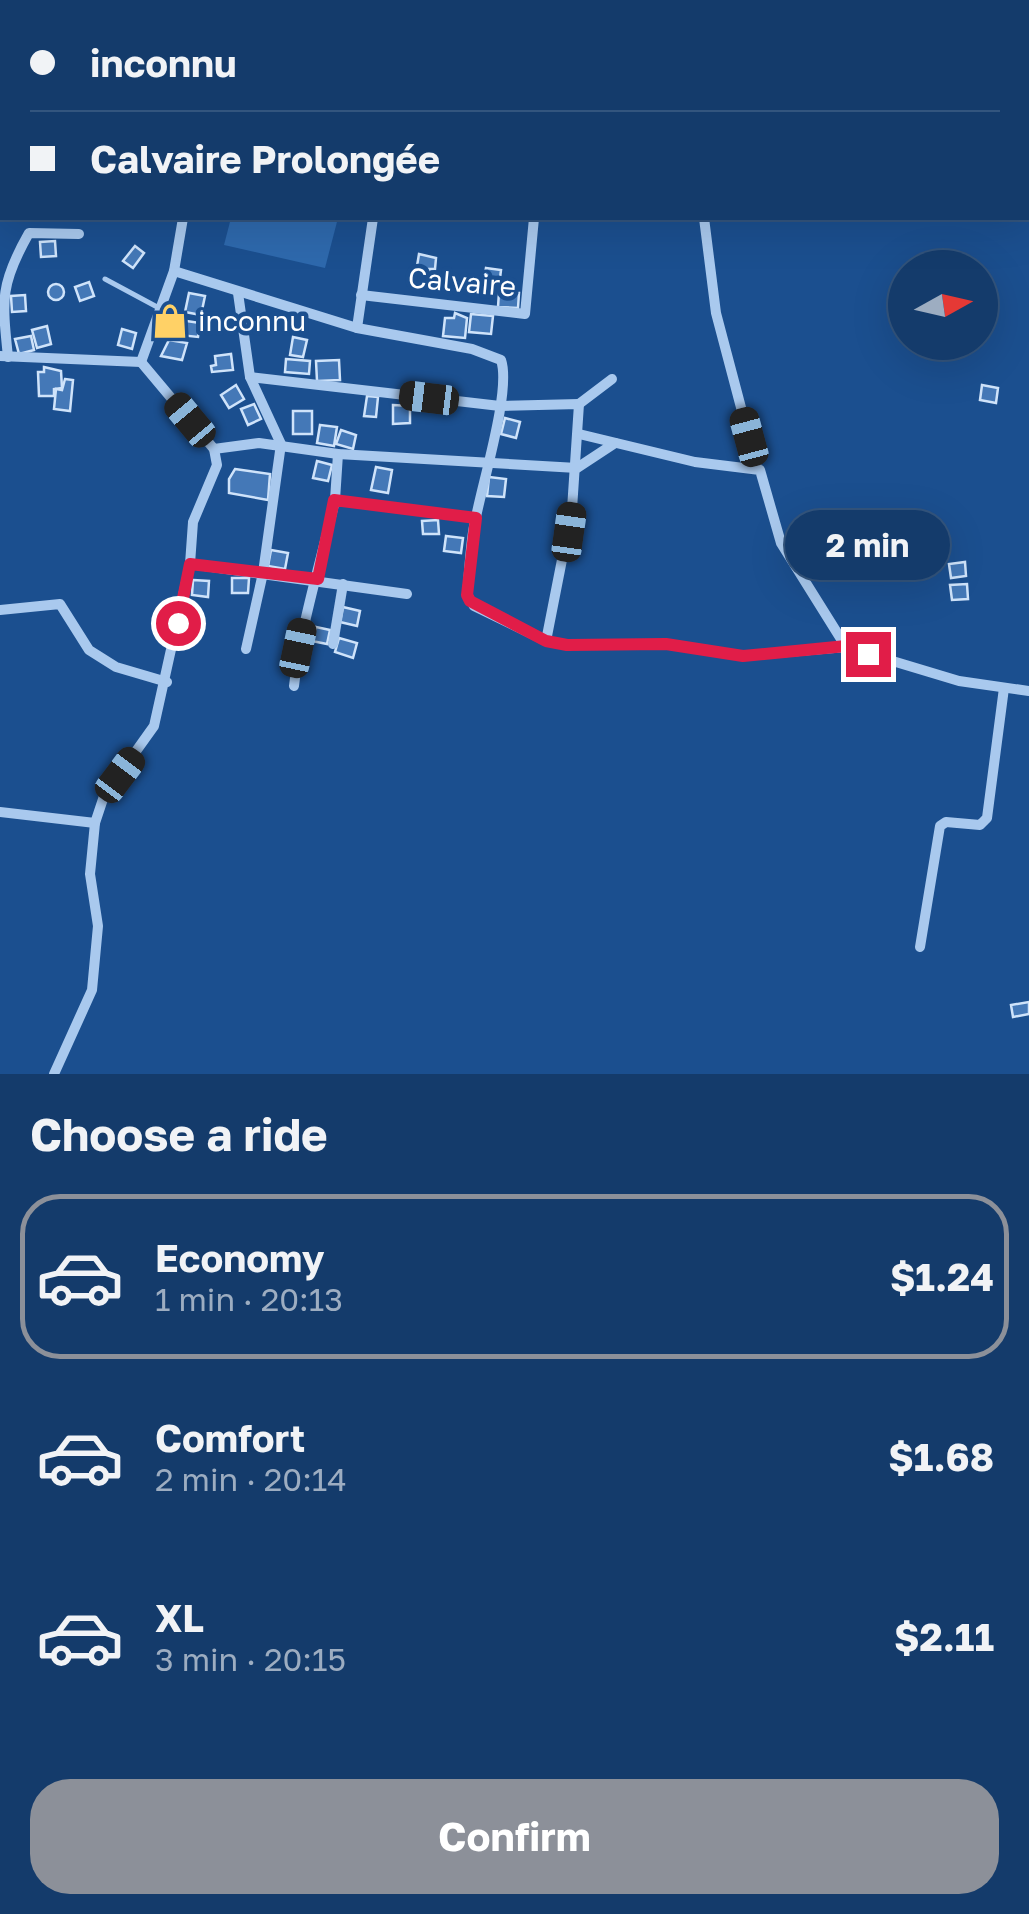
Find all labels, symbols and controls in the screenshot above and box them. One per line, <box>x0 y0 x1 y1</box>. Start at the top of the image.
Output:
text: inconnu <box>90 40 237 85</box>
text: Calvaire Prolongée <box>90 136 440 181</box>
north arrow <box>888 250 998 360</box>
map controls <box>888 250 998 360</box>
street label: Calvaire <box>407 260 517 303</box>
shop icon: inconnu <box>151 302 189 340</box>
place label: inconnu <box>198 304 306 337</box>
car <box>397 379 461 417</box>
car <box>159 387 221 453</box>
car <box>727 404 771 470</box>
car <box>550 500 588 564</box>
callout: 2 min <box>786 509 950 579</box>
text: 2 min <box>826 526 909 564</box>
route start <box>156 601 201 646</box>
car <box>277 616 319 680</box>
route end <box>846 632 891 677</box>
car <box>90 742 150 808</box>
text: Choose a ride <box>30 1107 328 1161</box>
icon: car <box>35 1232 125 1322</box>
text: Economy <box>155 1235 324 1280</box>
text: $1.24 <box>890 1254 994 1299</box>
text: 1 min · 20:13 <box>155 1280 343 1318</box>
icon: car <box>35 1412 125 1502</box>
text: Comfort <box>155 1415 305 1460</box>
text: $1.68 <box>888 1434 994 1479</box>
text: 2 min · 20:14 <box>155 1460 347 1498</box>
icon: car <box>35 1592 125 1682</box>
text: XL <box>155 1595 204 1640</box>
text: $2.11 <box>894 1614 994 1659</box>
text: 3 min · 20:15 <box>155 1640 346 1678</box>
button: Confirm <box>30 1779 999 1894</box>

